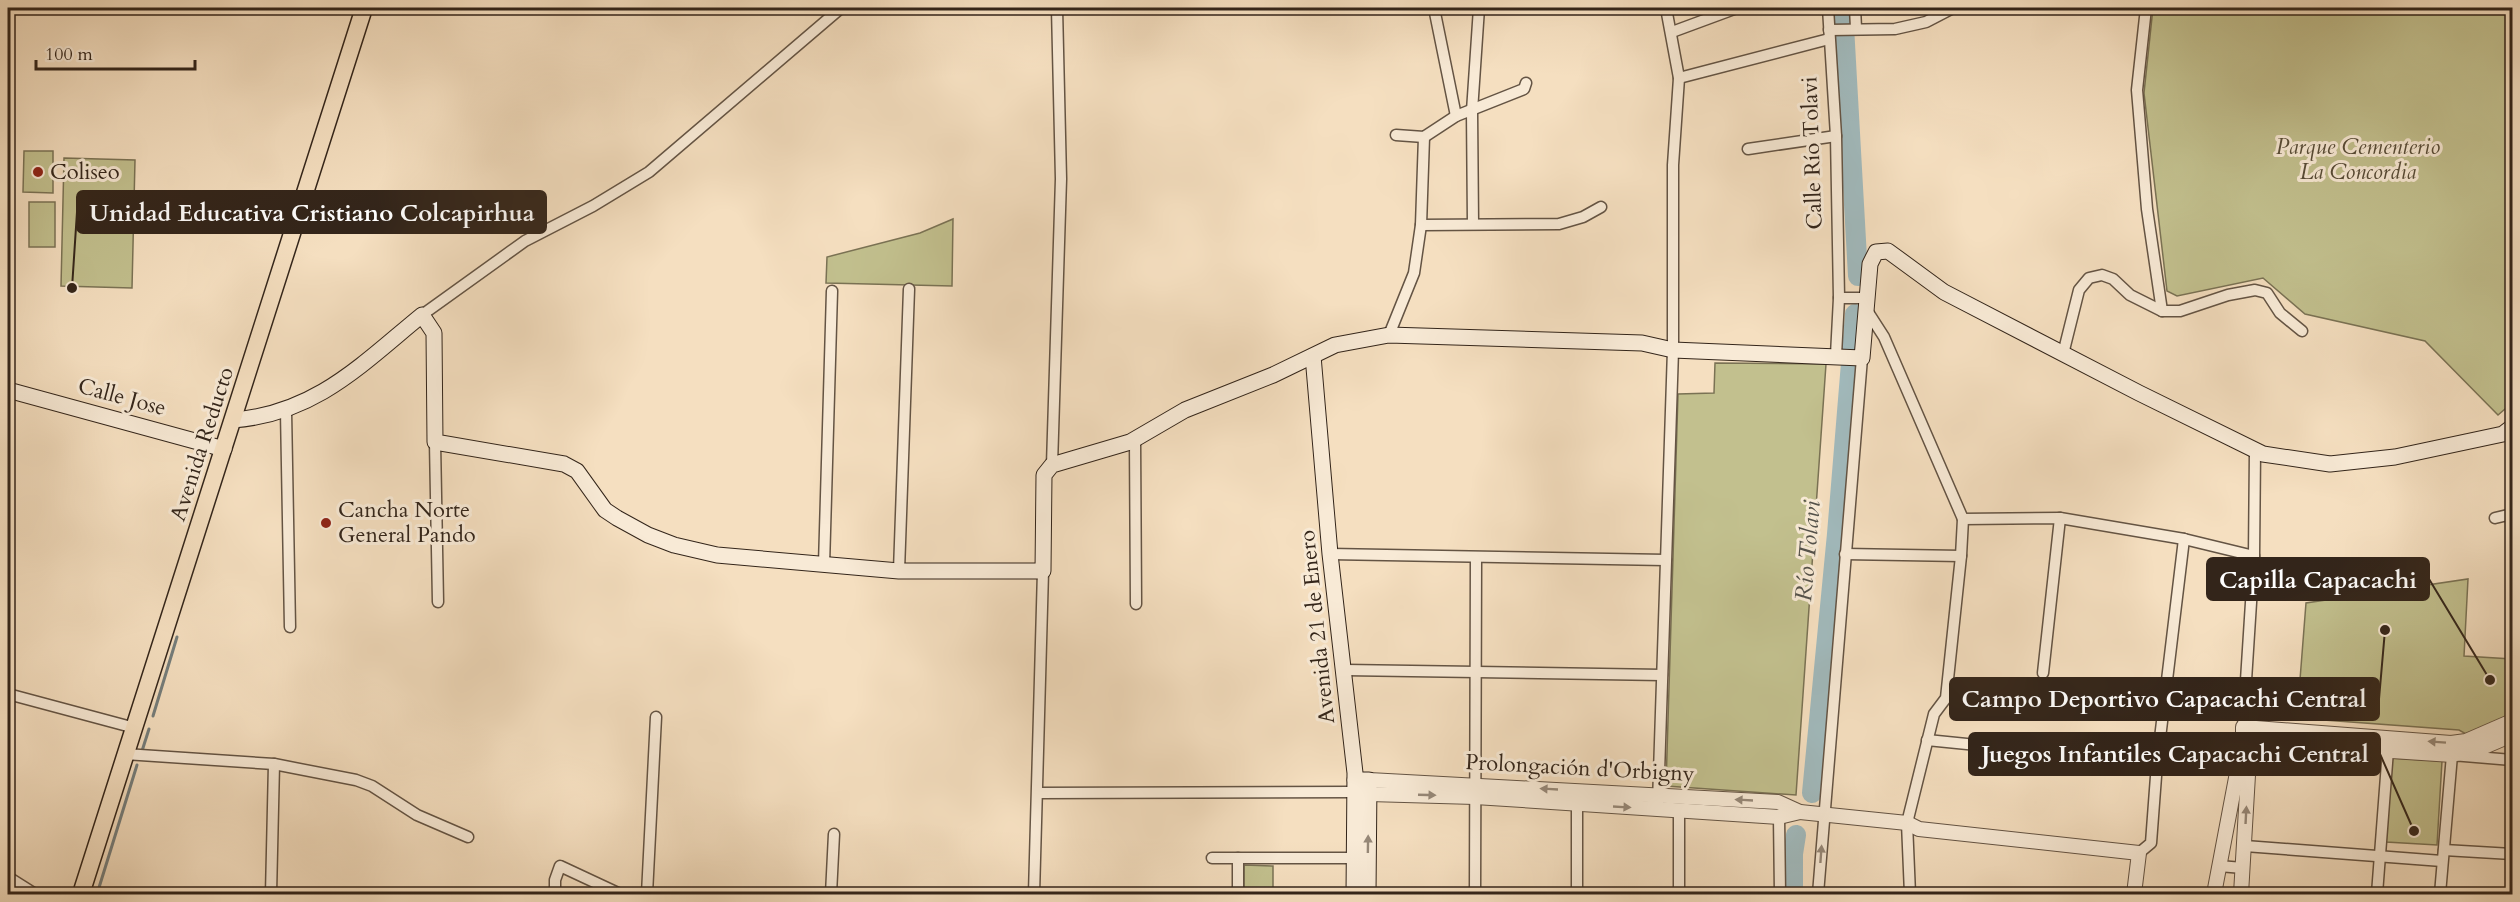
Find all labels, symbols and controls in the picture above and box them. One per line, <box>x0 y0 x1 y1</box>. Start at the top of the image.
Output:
scale bar <box>36 33 195 71</box>
text: 100 m <box>45 42 93 67</box>
street label: Calle Río Tolavi <box>1794 76 1830 230</box>
park label: Parque Cementerio La Concordia <box>2276 132 2440 187</box>
place label: Coliseo <box>50 157 120 187</box>
marker: Coliseo <box>31 165 45 179</box>
callout: Unidad Educativa Cristiano Colcapirhua <box>77 191 546 233</box>
text: Unidad Educativa Cristiano Colcapirhua <box>89 197 535 230</box>
street label: Avenida Reducto <box>163 363 241 525</box>
street label: Calle Jose <box>75 371 169 423</box>
place label: Cancha Norte General Pando <box>338 495 476 550</box>
water label: Río Tolavi <box>1787 499 1829 603</box>
marker: Cancha Norte General Pando <box>319 516 333 530</box>
street label: Avenida 21 de Enero <box>1292 529 1342 725</box>
callout: Capilla Capacachi <box>2207 558 2429 600</box>
text: Capilla Capacachi <box>2219 564 2417 597</box>
callout: Campo Deportivo Capacachi Central <box>1950 678 2379 720</box>
text: Campo Deportivo Capacachi Central <box>1961 683 2367 716</box>
callout: Juegos Infantiles Capacachi Central <box>1969 733 2380 775</box>
one-way arrow <box>2428 737 2447 746</box>
text: Juegos Infantiles Capacachi Central <box>1978 738 2369 771</box>
street label: Prolongación d'Orbigny <box>1465 747 1696 789</box>
one-way arrow <box>1539 784 1558 793</box>
one-way arrow <box>1418 791 1437 800</box>
one-way arrow <box>1734 795 1753 805</box>
one-way arrow <box>1612 802 1631 811</box>
one-way arrow <box>2242 806 2251 825</box>
one-way arrow <box>1363 835 1373 854</box>
one-way arrow <box>1816 844 1826 863</box>

